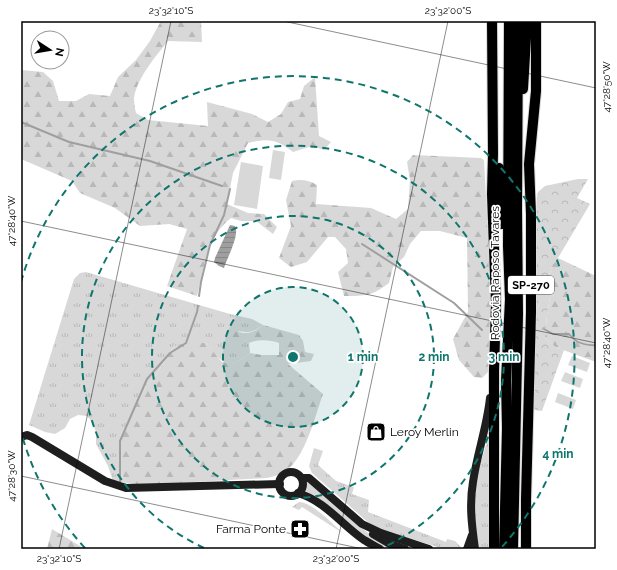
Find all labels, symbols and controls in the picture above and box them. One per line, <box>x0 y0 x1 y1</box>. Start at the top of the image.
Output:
text: 23°32'10"S <box>149 5 193 16</box>
text: 23°32'00"S <box>425 5 471 16</box>
north arrow <box>30 30 70 70</box>
text: N <box>52 47 67 57</box>
text: 47°28'50"W <box>601 61 612 113</box>
text: 47°28'40"W <box>6 195 17 246</box>
street label: Rodovia Raposo Tavares <box>488 206 502 340</box>
road number: SP-270 <box>508 276 554 294</box>
text: 47°28'40"W <box>601 317 612 368</box>
centre of rings <box>286 350 300 364</box>
text: 1 min <box>348 350 378 364</box>
text: 2 min <box>418 350 450 364</box>
text: 3 min <box>488 350 520 364</box>
shop icon: Leroy Merlin <box>365 421 387 443</box>
place label: Leroy Merlin <box>390 425 459 439</box>
text: 4 min <box>542 447 574 461</box>
text: 47°28'30"W <box>6 450 17 502</box>
pharmacy icon: Farma Ponte <box>289 518 311 540</box>
place label: Farma Ponte <box>216 522 286 536</box>
text: 23°32'10"S <box>37 553 81 564</box>
text: 23°32'00"S <box>313 553 359 564</box>

